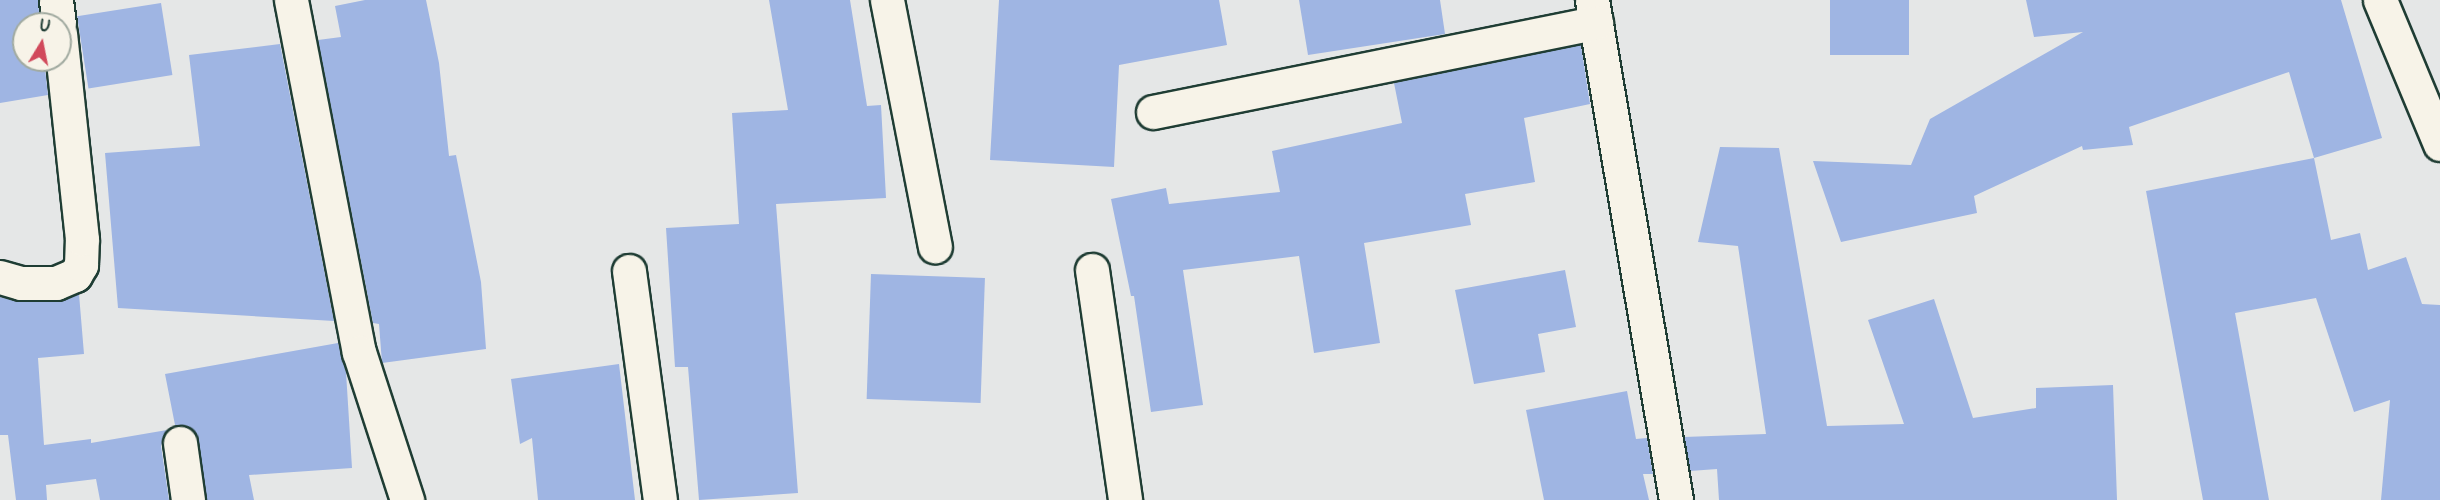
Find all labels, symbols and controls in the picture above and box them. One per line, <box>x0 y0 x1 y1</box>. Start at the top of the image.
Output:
north arrow <box>12 12 72 72</box>
text: U <box>38 15 52 37</box>

